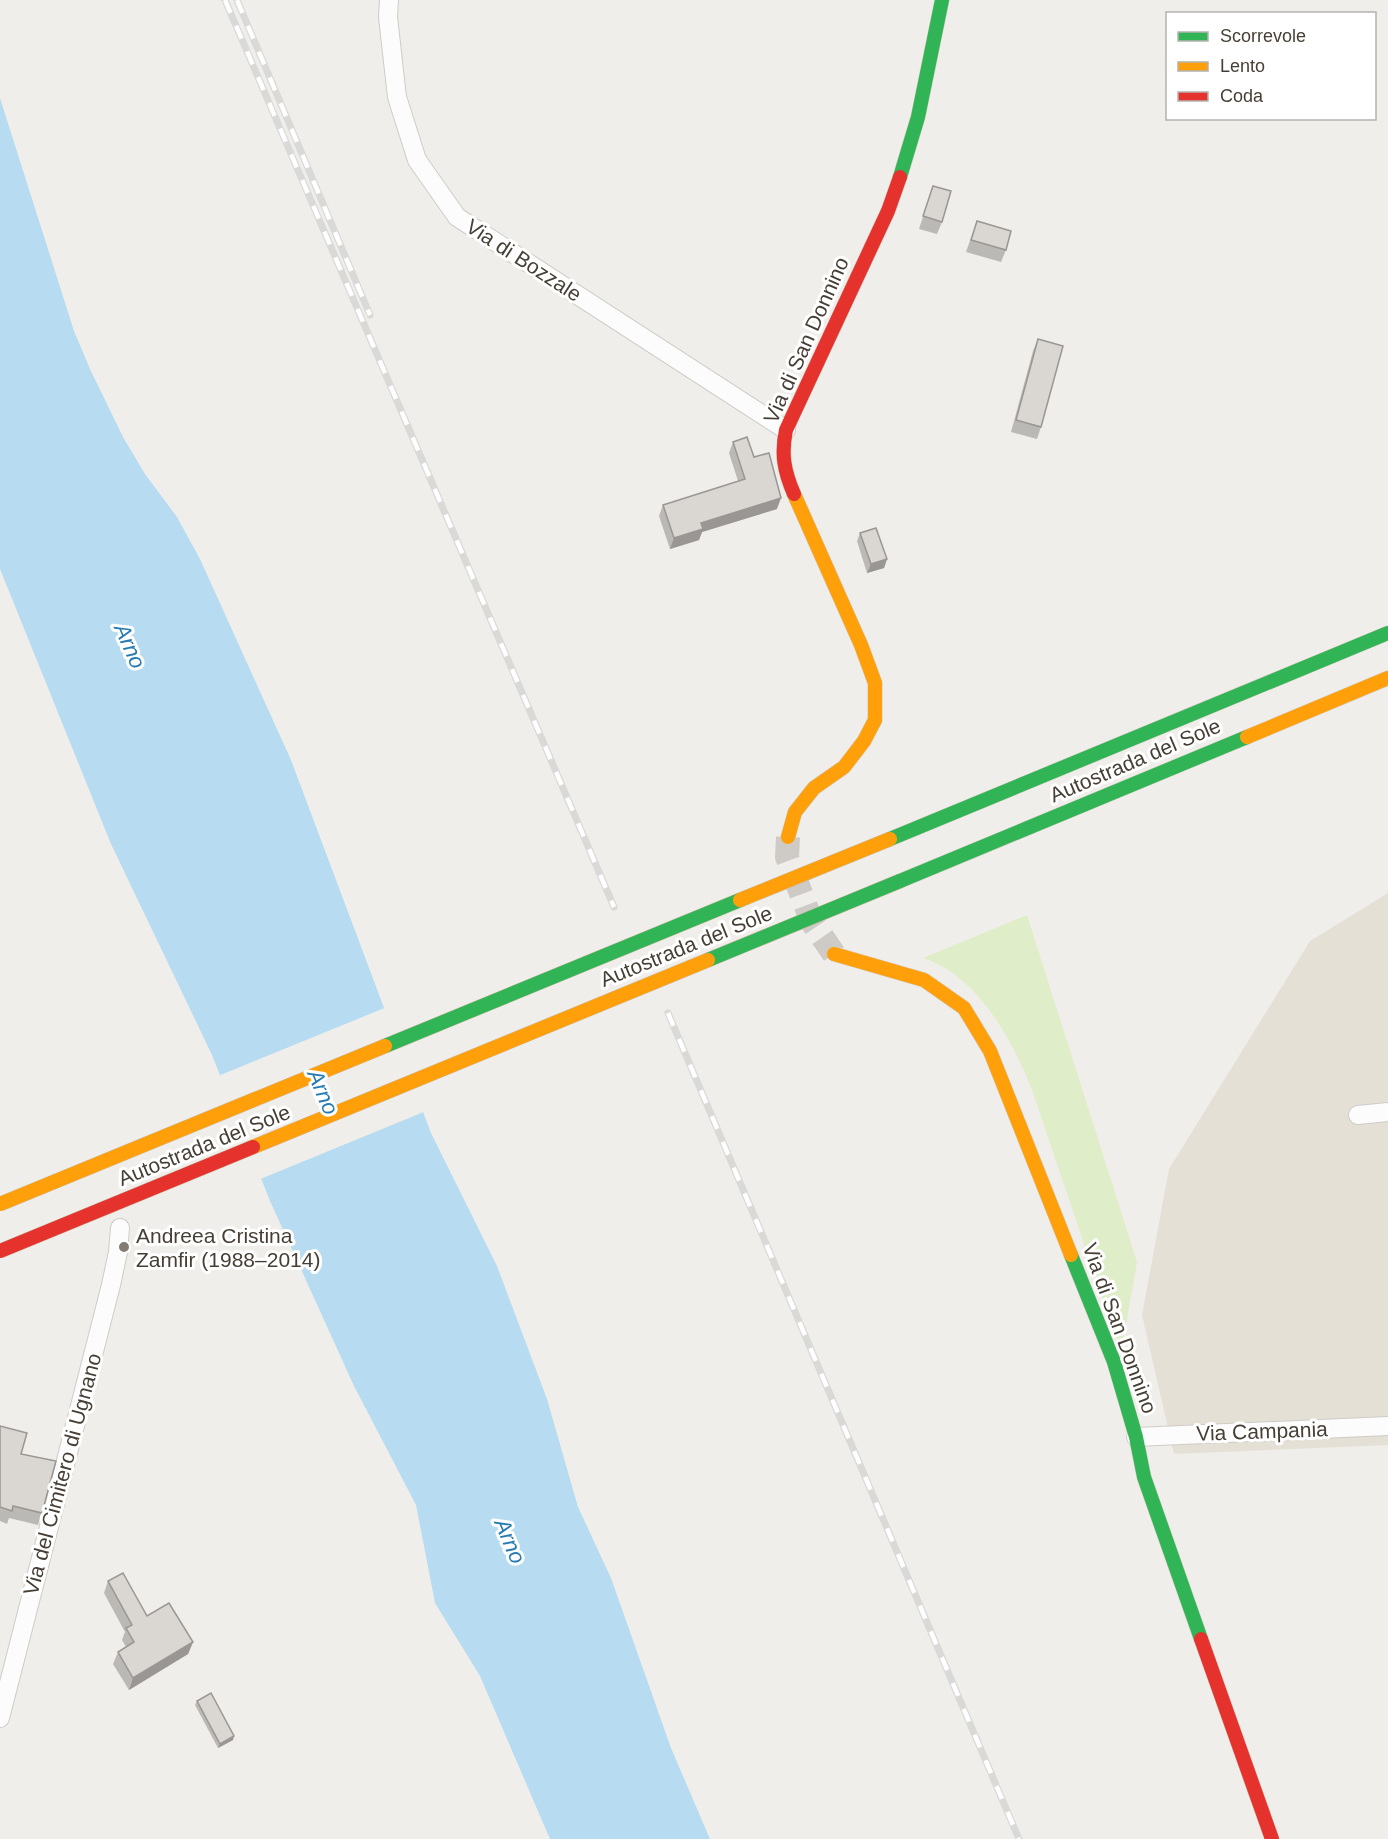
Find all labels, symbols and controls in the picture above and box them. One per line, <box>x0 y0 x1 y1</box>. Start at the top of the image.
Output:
legend <box>1166 12 1376 120</box>
text: Scorrevole <box>1220 26 1306 46</box>
text: Lento <box>1220 56 1265 76</box>
text: Coda <box>1220 86 1264 106</box>
street label: Via di Bozzale <box>462 214 586 306</box>
street label: Via di San Donnino <box>759 253 853 427</box>
water label: Arno <box>108 618 151 672</box>
street label: Autostrada del Sole <box>1046 714 1224 806</box>
street label: Autostrada del Sole <box>597 901 775 991</box>
water label: Arno <box>302 1064 344 1118</box>
street label: Autostrada del Sole <box>115 1100 293 1190</box>
place label: Andreea Cristina Zamfir (1988–2014) <box>136 1224 320 1271</box>
marker: Andreea Cristina Zamfir (1988–2014) <box>117 1240 131 1254</box>
street label: Via di San Donnino <box>1079 1240 1161 1416</box>
street label: Via del Cimitero di Ugnano <box>19 1351 105 1597</box>
street label: Via Campania <box>1196 1417 1328 1445</box>
water label: Arno <box>489 1513 531 1567</box>

